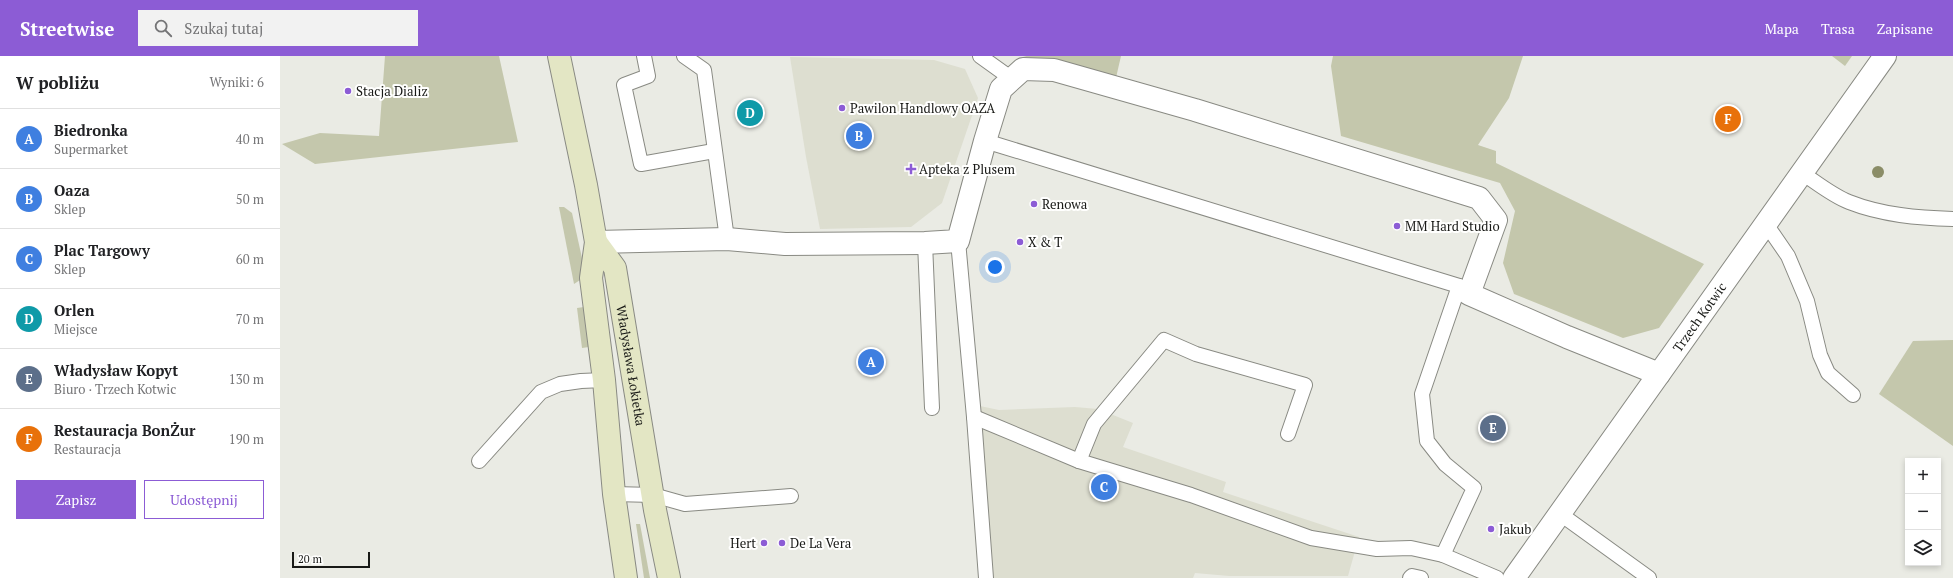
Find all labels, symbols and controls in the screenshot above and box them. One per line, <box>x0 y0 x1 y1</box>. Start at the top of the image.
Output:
search box <box>138 10 418 46</box>
text: Streetwise <box>20 16 114 41</box>
icon: search <box>152 17 174 39</box>
text: Szukaj tutaj <box>184 18 263 38</box>
text: Mapa <box>1765 19 1799 38</box>
text: Trasa <box>1821 19 1855 38</box>
text: Zapisane <box>1877 19 1933 38</box>
text: W pobliżu <box>16 71 99 94</box>
text: Wyniki: 6 <box>209 73 264 91</box>
place label: Stacja Dializ <box>356 82 428 100</box>
marker: Stacja Dializ <box>343 86 353 96</box>
pin: D <box>737 98 763 128</box>
place label: Pawilon Handlowy OAZA <box>850 99 995 117</box>
marker: Pawilon Handlowy OAZA <box>837 103 847 113</box>
pin: F <box>1715 104 1741 134</box>
text: Biedronka <box>54 120 128 140</box>
pin: B <box>846 121 872 151</box>
text: A <box>24 130 34 148</box>
text: 40 m <box>236 130 264 148</box>
text: Supermarket <box>54 140 128 158</box>
place label: Apteka z Plusem <box>919 160 1015 178</box>
marker: Apteka z Plusem <box>906 164 916 174</box>
text: Oaza <box>54 180 90 200</box>
text: B <box>25 190 33 208</box>
text: 50 m <box>236 190 264 208</box>
place label: Renowa <box>1042 195 1088 213</box>
marker: Renowa <box>1029 199 1039 209</box>
text: Sklep <box>54 200 86 218</box>
place label: MM Hard Studio <box>1405 217 1500 235</box>
marker: MM Hard Studio <box>1392 221 1402 231</box>
place label: X & T <box>1028 233 1062 251</box>
marker: X & T <box>1015 237 1025 247</box>
text: Plac Targowy <box>54 240 150 260</box>
text: C <box>25 250 33 268</box>
text: 60 m <box>236 250 264 268</box>
your location <box>985 257 1005 277</box>
text: Sklep <box>54 260 86 278</box>
street label: Trzech Kotwic <box>1668 279 1730 356</box>
text: Orlen <box>54 300 94 320</box>
street label: Władysława Łokietka <box>612 304 650 428</box>
text: D <box>24 310 34 328</box>
text: 70 m <box>236 310 264 328</box>
text: Miejsce <box>54 320 97 338</box>
pin: A <box>858 347 884 377</box>
text: Władysław Kopyt <box>54 360 178 380</box>
text: E <box>25 370 33 388</box>
text: 130 m <box>229 370 264 388</box>
text: Biuro · Trzech Kotwic <box>54 380 176 398</box>
pin: E <box>1480 413 1506 443</box>
text: Restauracja BonŻur <box>54 420 196 440</box>
text: F <box>25 430 33 448</box>
text: 190 m <box>229 430 264 448</box>
text: Restauracja <box>54 440 121 458</box>
map controls <box>1905 458 1941 566</box>
button: + <box>1905 458 1941 494</box>
pin: C <box>1091 472 1117 502</box>
button: Zapisz <box>16 480 136 519</box>
button: Udostępnij <box>144 480 264 519</box>
button: − <box>1905 494 1941 530</box>
place label: Jakub <box>1499 520 1531 538</box>
marker: Jakub <box>1486 524 1496 534</box>
button: layers <box>1905 530 1941 566</box>
place label: Hert <box>730 534 756 552</box>
place label: De La Vera <box>790 534 852 552</box>
marker: Hert <box>759 538 769 548</box>
marker: De La Vera <box>777 538 787 548</box>
scale bar <box>292 550 370 569</box>
text: 20 m <box>298 552 322 566</box>

